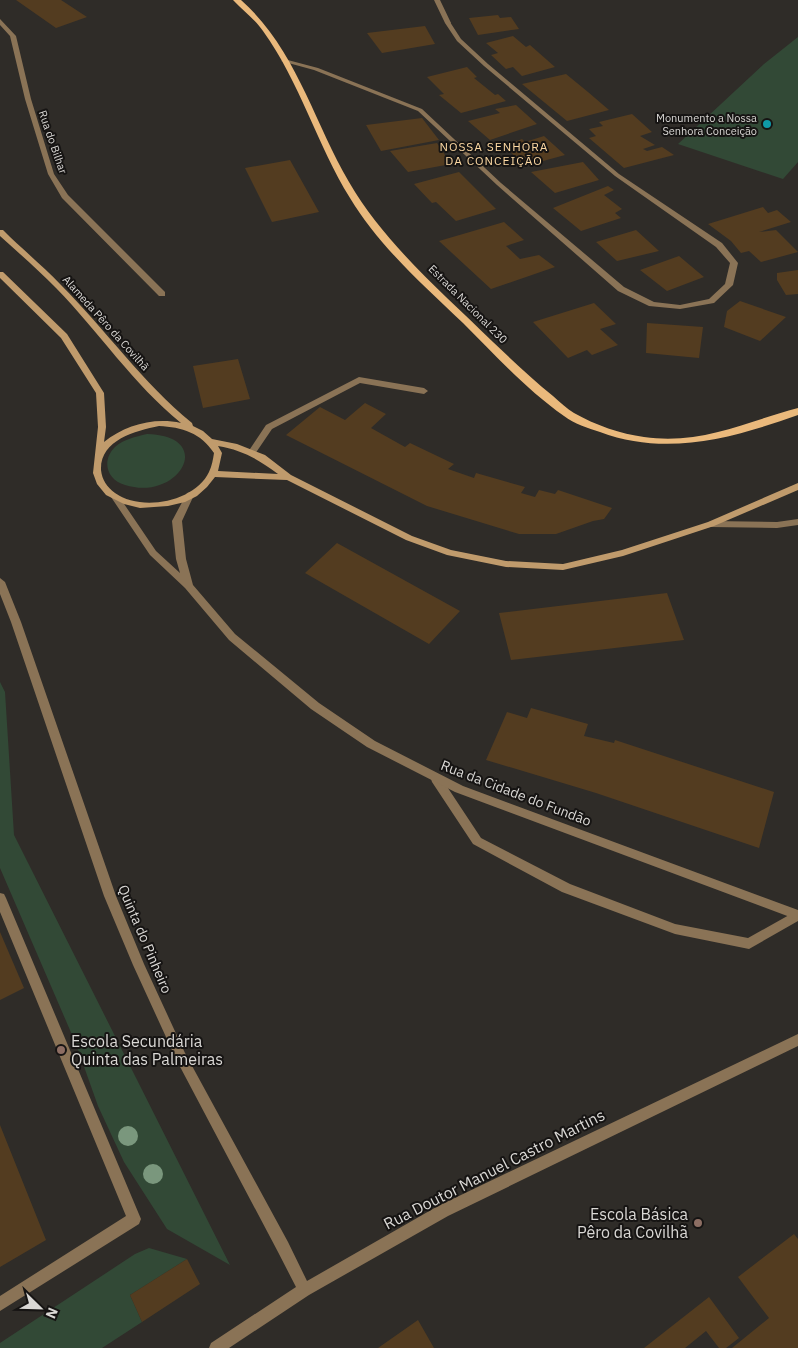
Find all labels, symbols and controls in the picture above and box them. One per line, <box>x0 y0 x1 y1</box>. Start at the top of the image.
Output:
street label: Rua do Bilhar <box>36 109 70 175</box>
place label: Monumento a Nossa Senhora Conceição <box>656 111 757 138</box>
marker: Monumento a Nossa Senhora Conceição <box>761 118 773 130</box>
district label: NOSSA SENHORA DA CONCEIÇÃO <box>439 139 549 168</box>
street label: Estrada Nacional 230 <box>426 262 510 346</box>
street label: Alameda Pêro da Covilhã <box>60 273 152 373</box>
street label: Rua da Cidade do Fundão <box>438 756 594 830</box>
street label: Quinta do Pinheiro <box>114 882 176 996</box>
place label: Escola Secundária Quinta das Palmeiras <box>71 1031 223 1069</box>
marker: Escola Secundária Quinta das Palmeiras <box>55 1044 67 1056</box>
street label: Rua Doutor Manuel Castro Martins <box>380 1104 608 1234</box>
place label: Escola Básica Pêro da Covilhã <box>577 1204 688 1242</box>
marker: Escola Básica Pêro da Covilhã <box>692 1217 704 1229</box>
north arrow <box>15 1283 65 1333</box>
text: N <box>42 1305 62 1321</box>

